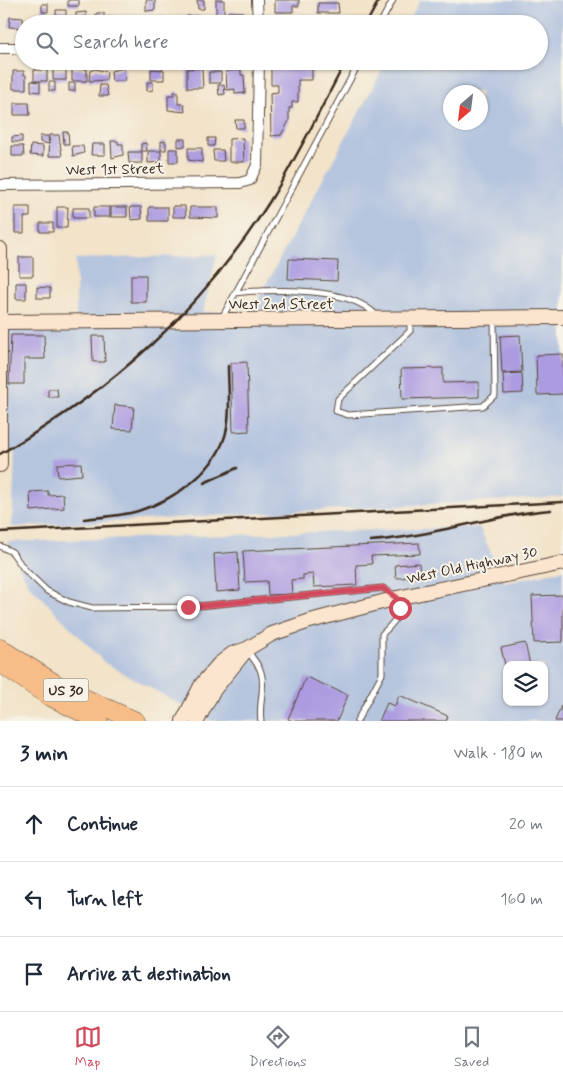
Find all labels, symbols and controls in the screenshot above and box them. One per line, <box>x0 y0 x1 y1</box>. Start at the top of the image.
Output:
search box <box>15 15 548 70</box>
icon: search <box>33 29 61 57</box>
text: Search here <box>73 30 169 55</box>
north arrow <box>443 85 488 130</box>
street label: West 1st Street <box>65 159 165 181</box>
street label: West 2nd Street <box>228 295 334 315</box>
street label: West Old Highway 30 <box>405 542 540 590</box>
route end <box>177 596 200 619</box>
route start <box>389 597 412 620</box>
map controls <box>503 661 548 706</box>
button: layers <box>503 661 548 706</box>
road number: US 30 <box>44 678 88 702</box>
text: 3 min <box>20 740 68 768</box>
text: Walk · 180 m <box>454 743 543 764</box>
icon: ahead <box>20 810 48 838</box>
text: Continue <box>67 812 138 837</box>
text: 20 m <box>509 814 543 835</box>
icon: left <box>20 885 48 913</box>
text: Turn left <box>67 887 143 912</box>
text: 160 m <box>500 889 543 910</box>
icon: arrive <box>20 960 48 988</box>
text: Arrive at destination <box>67 962 231 987</box>
tab: Map <box>74 1023 102 1071</box>
tab: Directions <box>249 1023 307 1071</box>
tab: Saved <box>454 1023 489 1071</box>

